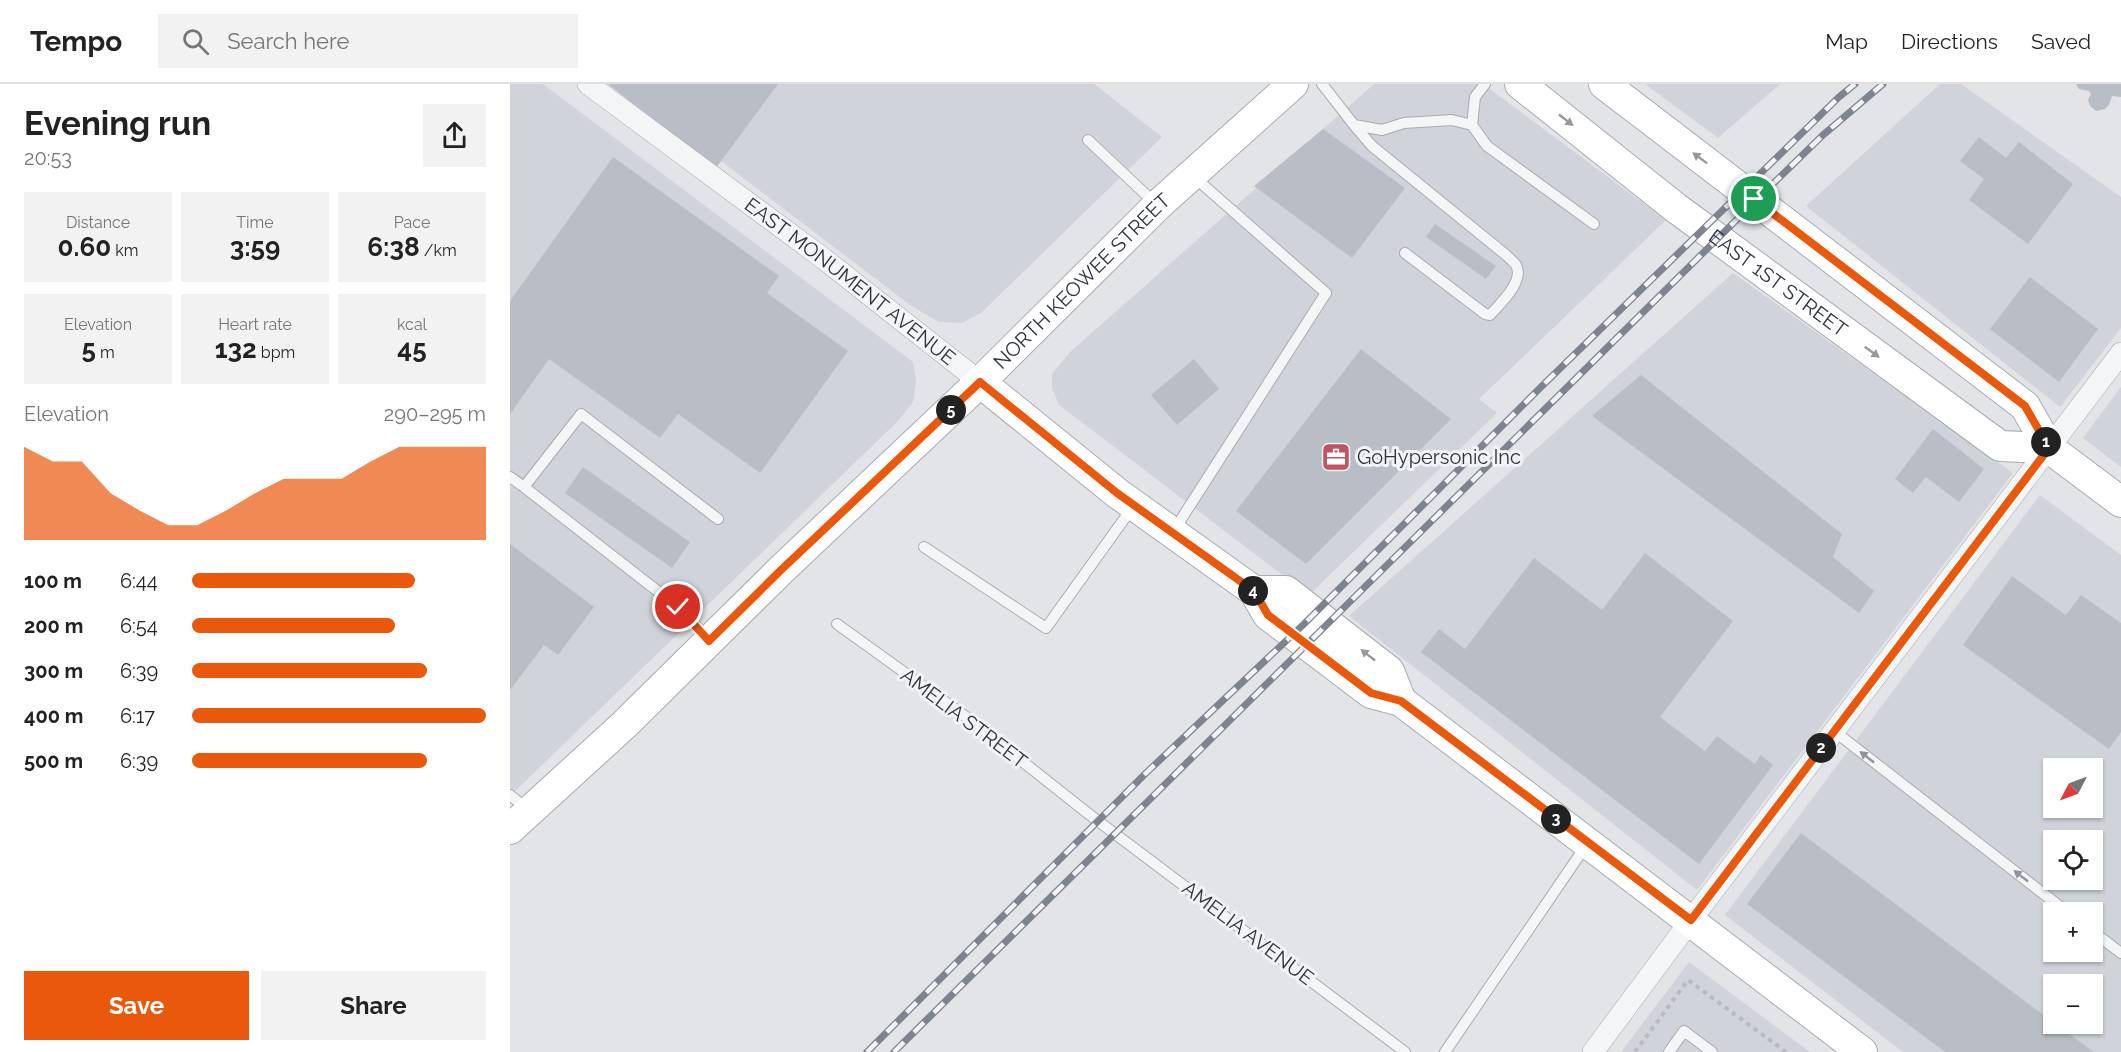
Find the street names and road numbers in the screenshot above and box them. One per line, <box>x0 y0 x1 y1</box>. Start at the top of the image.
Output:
street label: NORTH KEOWEE STREET <box>988 188 1175 374</box>
street label: EAST MONUMENT AVENUE <box>740 192 960 370</box>
street label: EAST 1ST STREET <box>1704 224 1852 342</box>
street label: AMELIA STREET <box>896 663 1032 773</box>
street label: AMELIA AVENUE <box>1178 876 1318 990</box>

